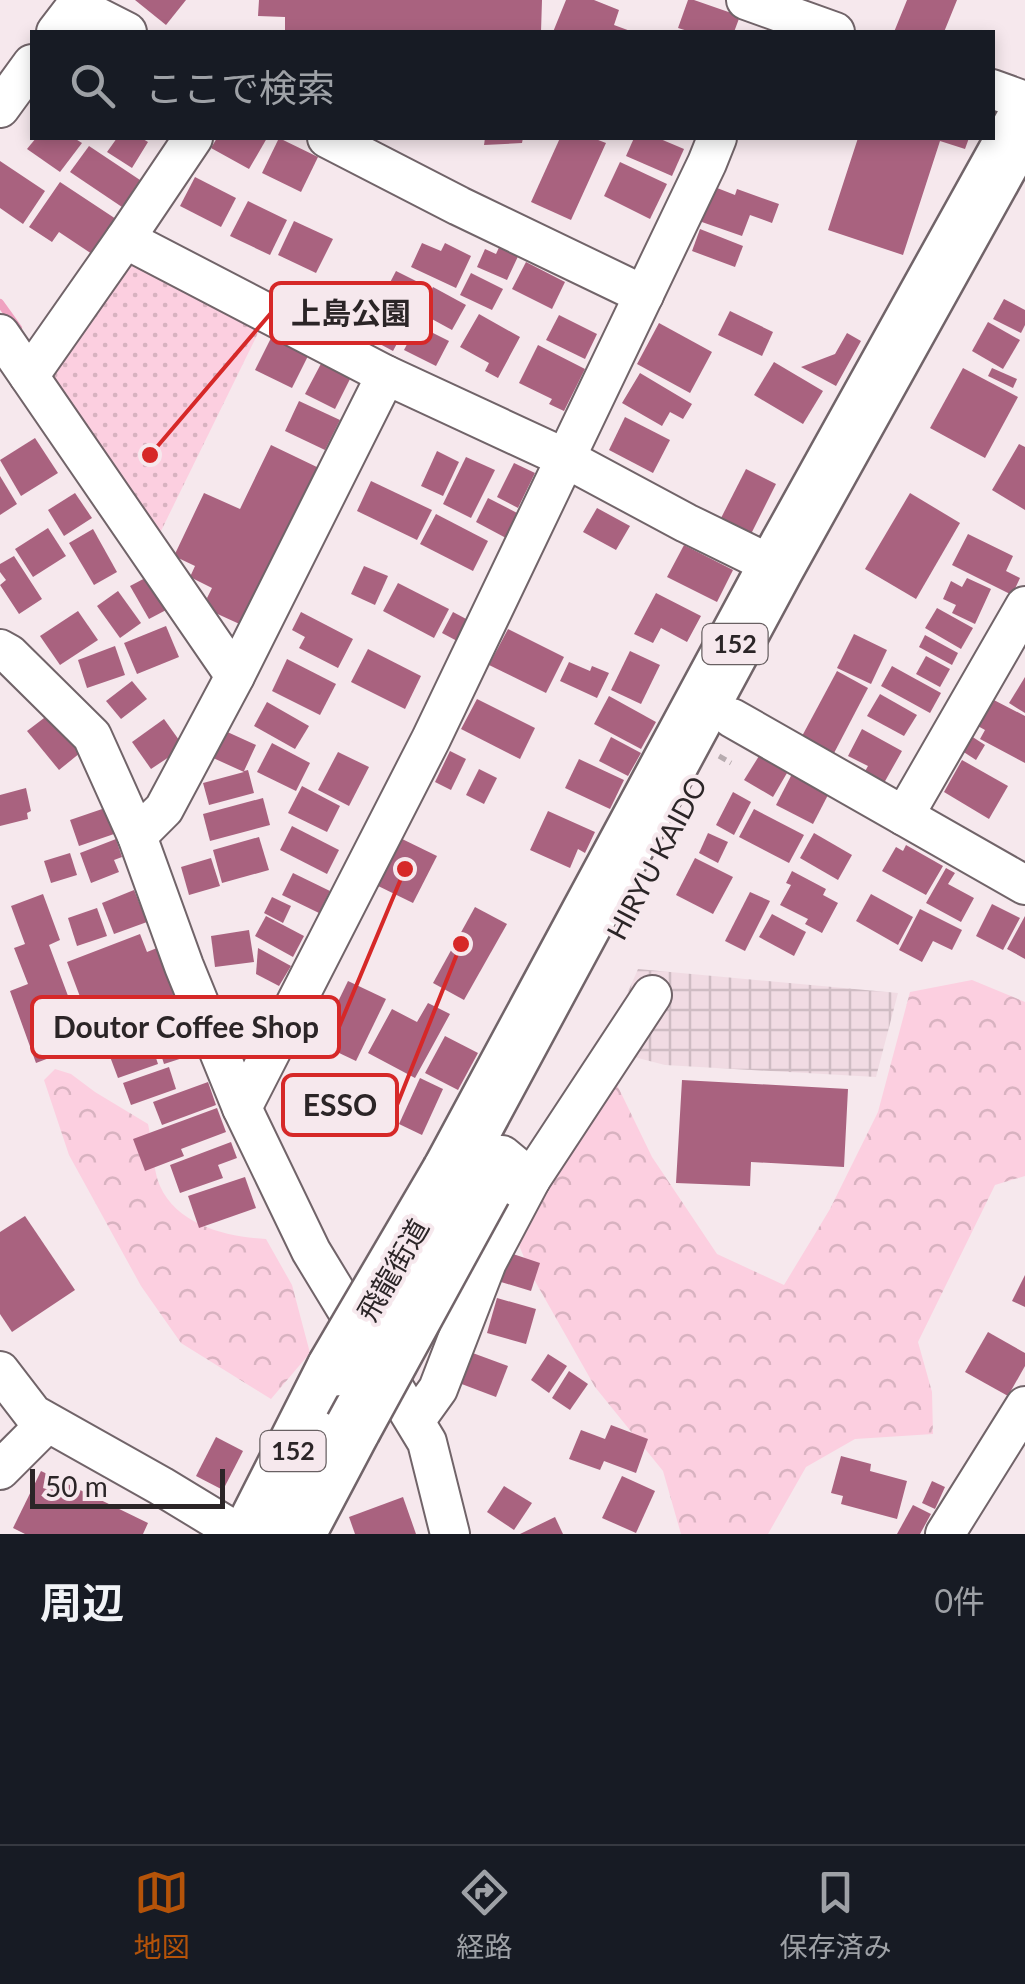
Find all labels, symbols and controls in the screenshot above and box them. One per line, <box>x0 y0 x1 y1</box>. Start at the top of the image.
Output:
search box <box>30 30 995 140</box>
icon: search <box>65 58 120 113</box>
text: ここで検索 <box>145 64 335 110</box>
callout: 上島公園 <box>271 283 431 343</box>
text: 上島公園 <box>291 294 411 330</box>
road number: 152 <box>702 624 768 664</box>
street label: HIRYU KAIDO <box>599 770 713 945</box>
callout: Doutor Coffee Shop <box>32 997 339 1057</box>
text: Doutor Coffee Shop <box>53 1008 319 1044</box>
callout: ESSO <box>283 1075 397 1135</box>
text: ESSO <box>303 1086 377 1122</box>
street label: 飛龍街道 <box>349 1212 435 1327</box>
road number: 152 <box>260 1431 326 1471</box>
scale bar <box>30 1464 225 1508</box>
text: 50 m <box>45 1469 108 1503</box>
text: 周辺 <box>40 1577 124 1627</box>
text: 0件 <box>934 1581 985 1620</box>
tab: 地図 <box>133 1865 190 1965</box>
tab: 経路 <box>456 1865 513 1965</box>
tab: 保存済み <box>779 1865 892 1965</box>

